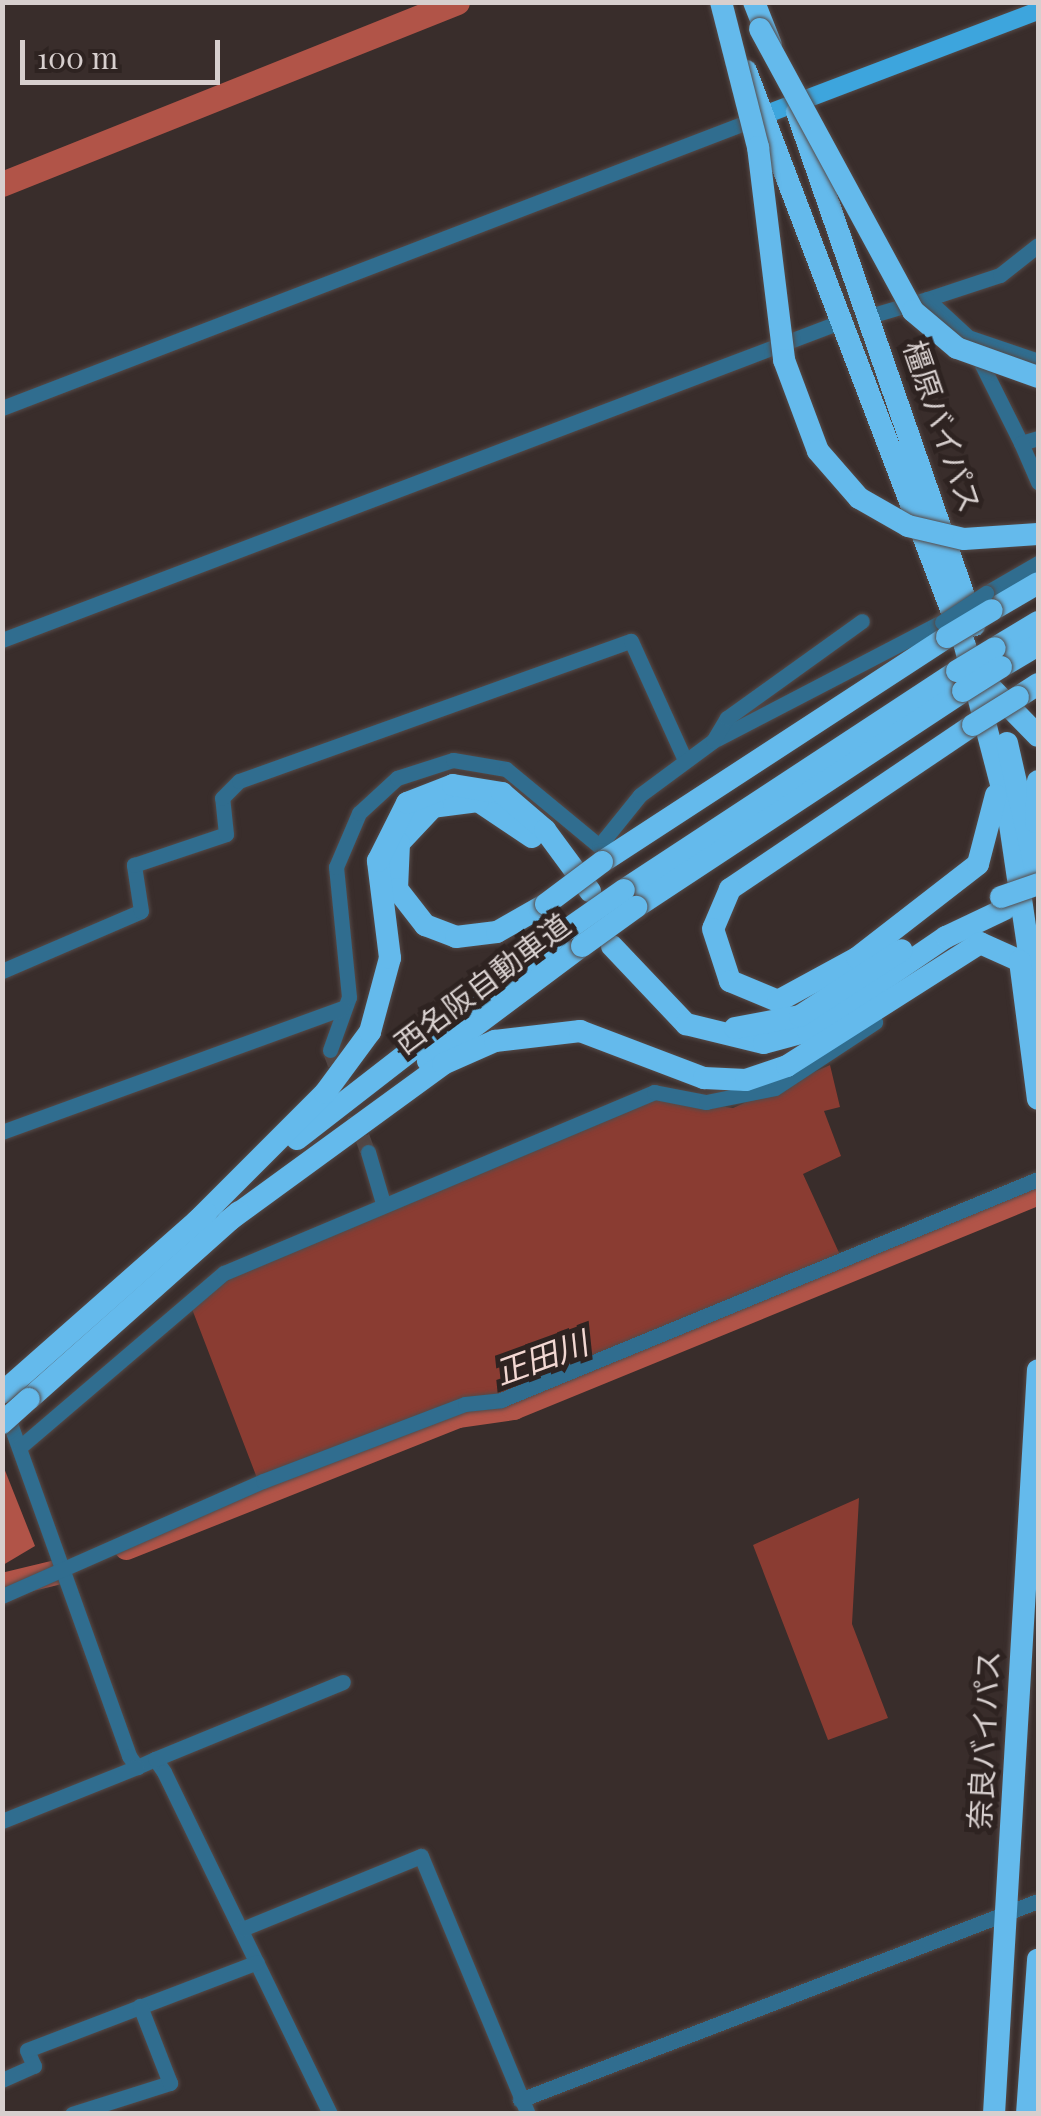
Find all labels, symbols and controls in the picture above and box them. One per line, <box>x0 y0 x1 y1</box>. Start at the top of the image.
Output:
scale bar <box>25 20 225 82</box>
text: 100 m <box>37 37 118 77</box>
street label: 橿原バイパス <box>897 335 989 517</box>
street label: 西名阪自動車道 <box>387 905 577 1061</box>
water label: 正田川 <box>489 1323 593 1391</box>
street label: 奈良バイパス <box>960 1649 1006 1831</box>

